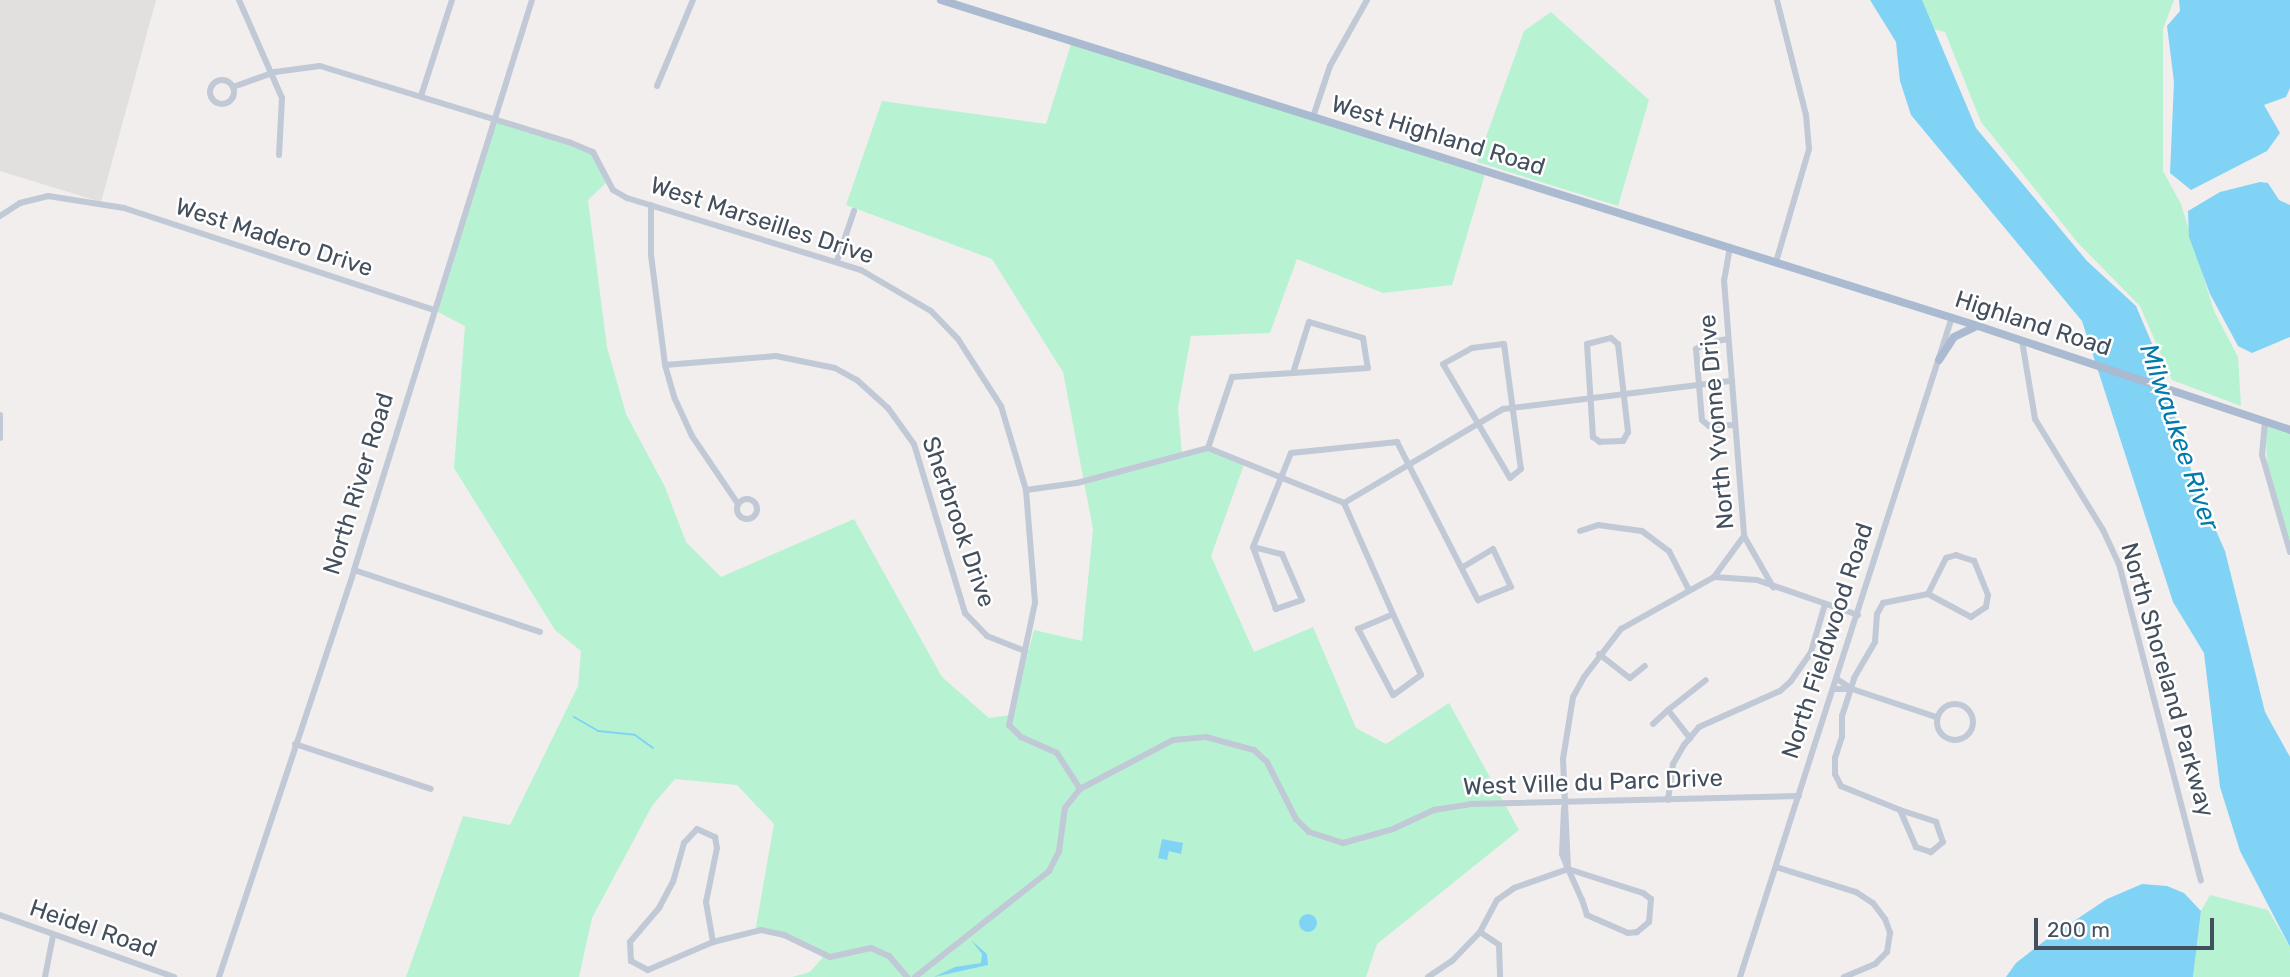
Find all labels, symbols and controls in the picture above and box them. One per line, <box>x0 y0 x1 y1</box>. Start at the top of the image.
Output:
street label: West Highland Road <box>1328 90 1548 182</box>
street label: West Marseilles Drive <box>646 171 878 271</box>
street label: West Madero Drive <box>172 192 376 284</box>
street label: Highland Road <box>1951 285 2115 363</box>
street label: North Yvonne Drive <box>1693 313 1741 531</box>
water label: Milwaukee River <box>2132 340 2226 534</box>
street label: North River Road <box>318 389 400 579</box>
street label: Sherbrook Drive <box>915 433 1001 611</box>
street label: North Fieldwood Road <box>1776 519 1880 763</box>
street label: North Shoreland Parkway <box>2114 540 2220 820</box>
street label: West Ville du Parc Drive <box>1462 764 1724 802</box>
street label: Heidel Road <box>26 894 160 964</box>
scale bar <box>2038 904 2218 948</box>
text: 200 m <box>2047 917 2110 942</box>

